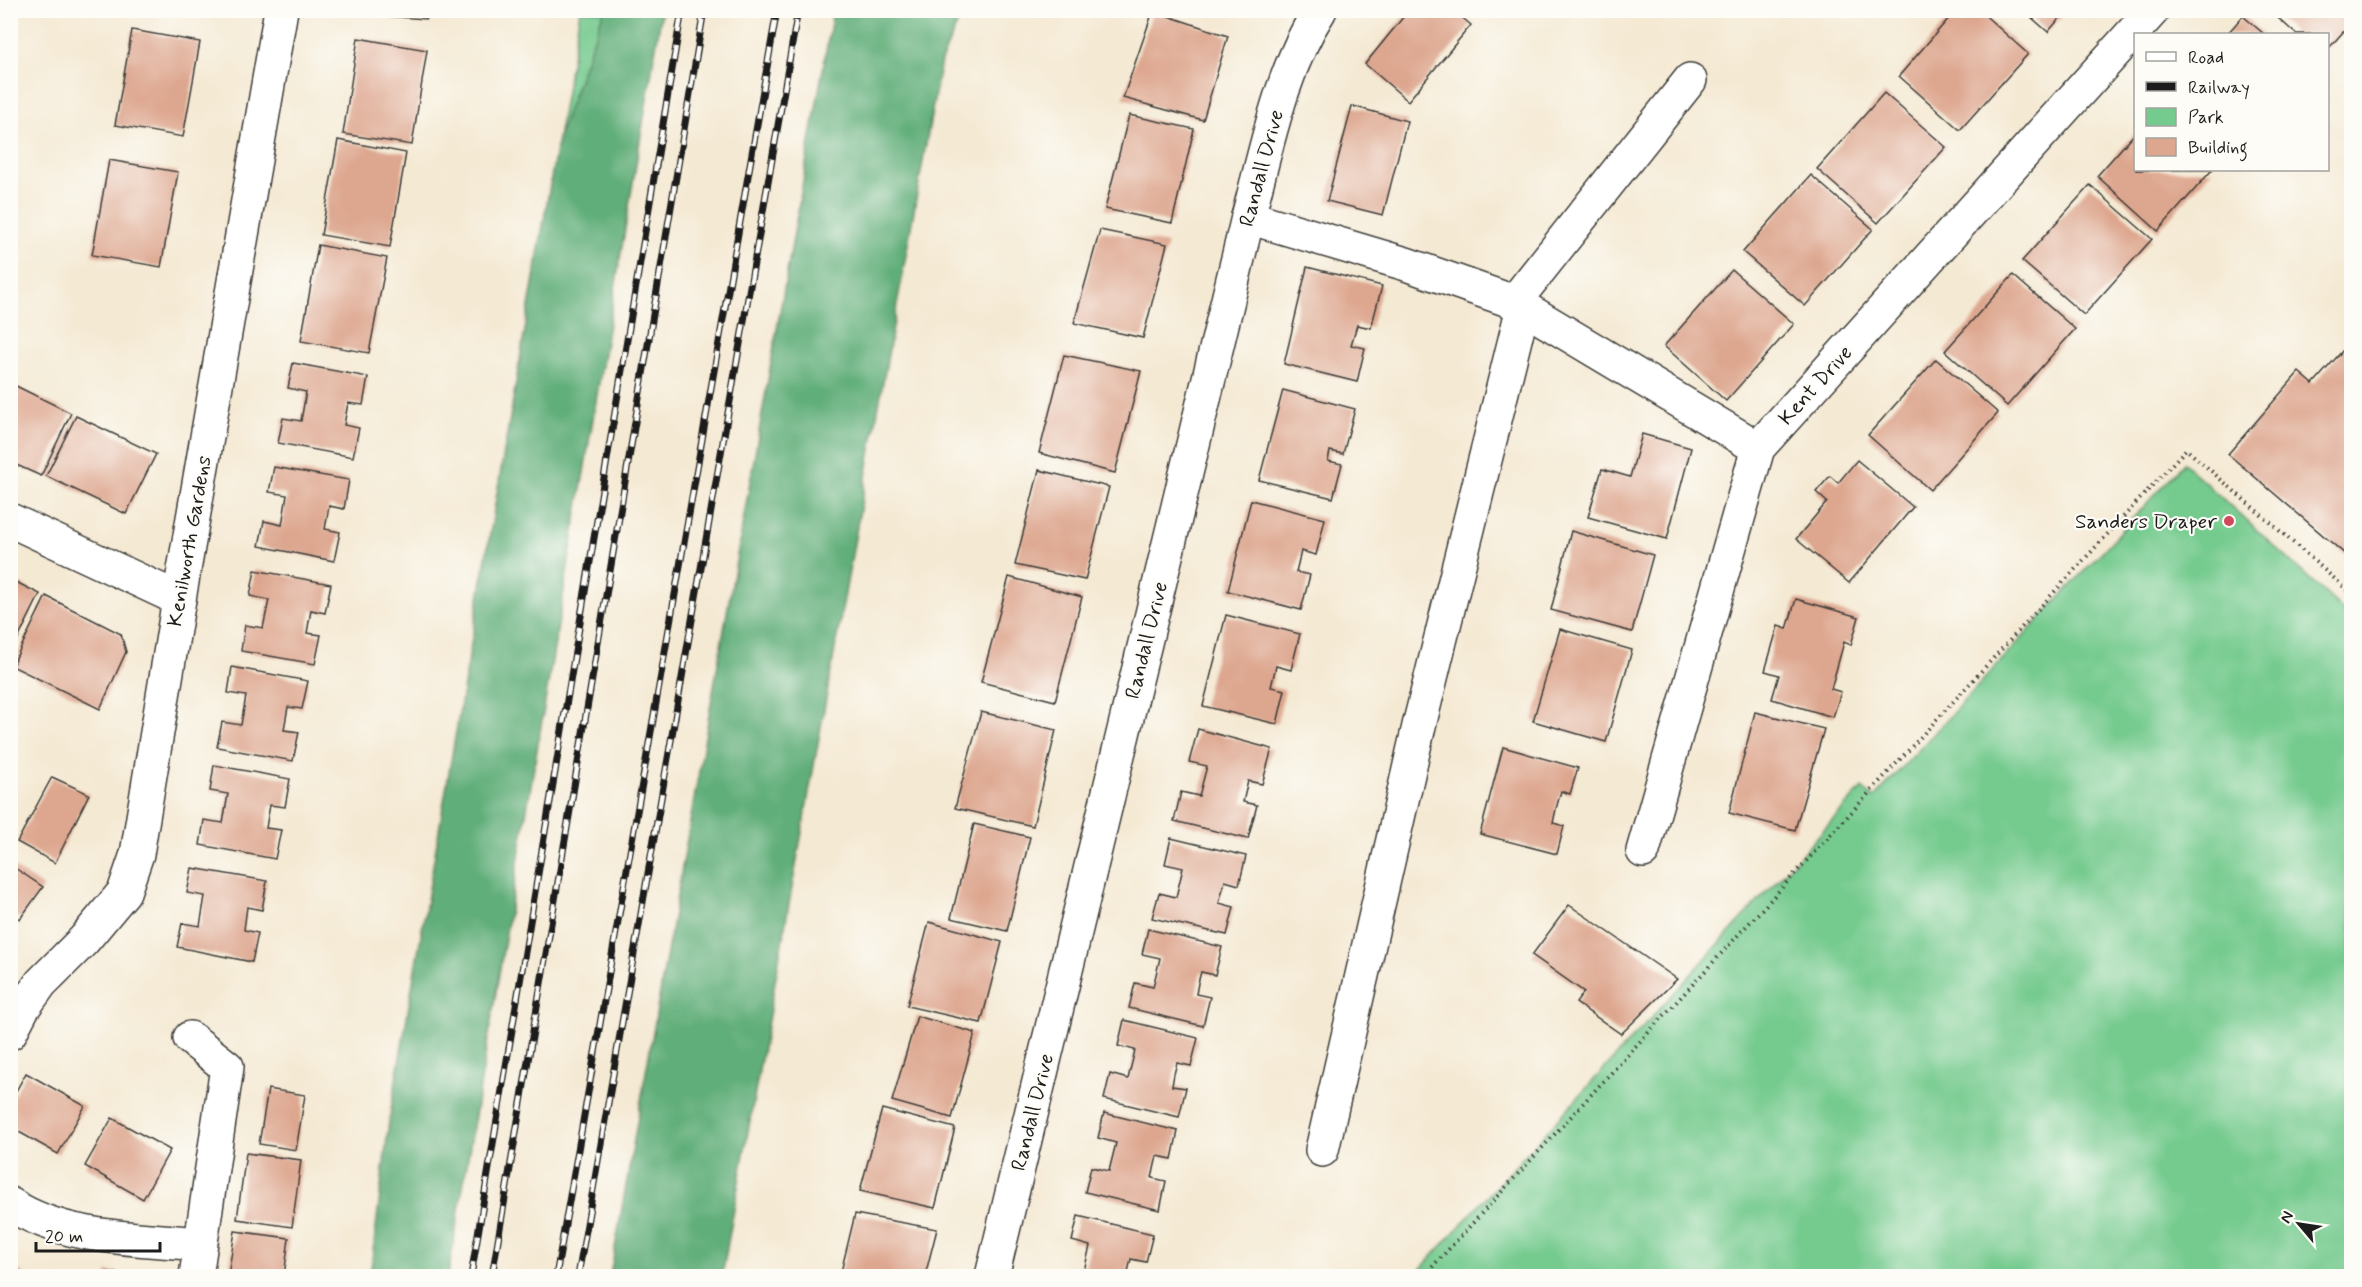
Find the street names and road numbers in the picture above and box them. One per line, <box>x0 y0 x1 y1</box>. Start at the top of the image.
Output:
street label: Randall Drive <box>1233 107 1291 230</box>
street label: Kent Drive <box>1772 340 1859 432</box>
street label: Kenilworth Gardens <box>161 453 219 629</box>
street label: Randall Drive <box>1119 579 1175 702</box>
street label: Randall Drive <box>1005 1051 1061 1174</box>

